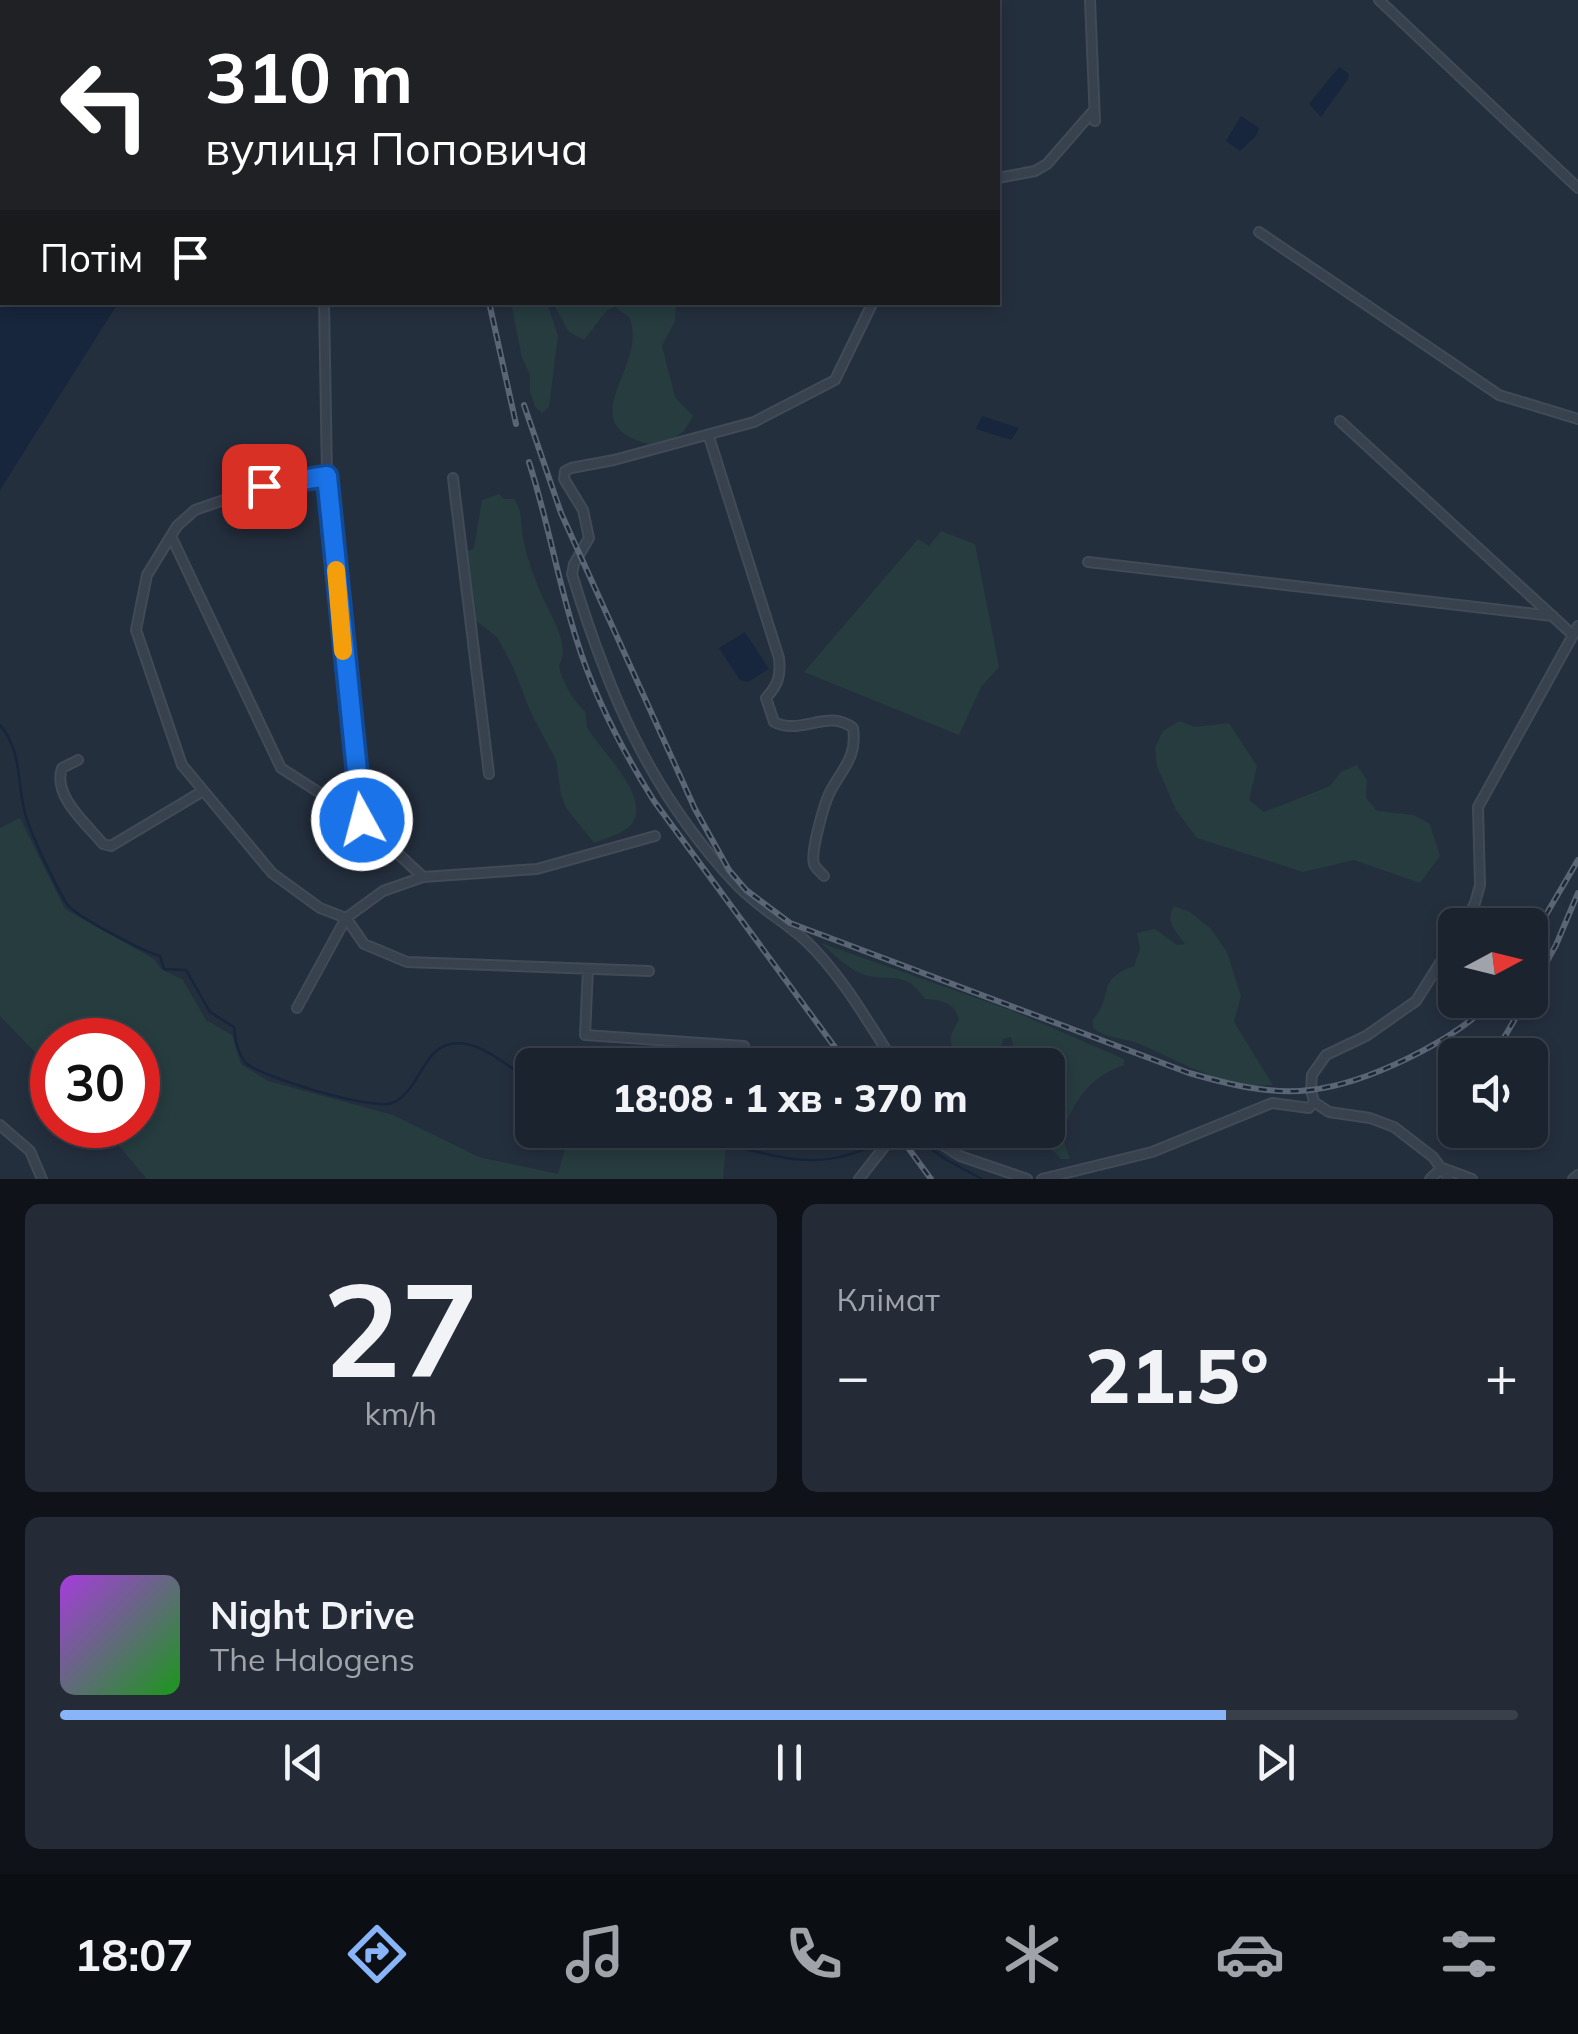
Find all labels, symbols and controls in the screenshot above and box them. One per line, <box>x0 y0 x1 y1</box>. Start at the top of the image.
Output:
text: 310 m <box>205 33 413 121</box>
icon: left <box>40 40 170 170</box>
text: вулиця Поповича <box>205 120 588 176</box>
icon: arrive <box>163 230 218 285</box>
text: Потім <box>40 234 143 282</box>
pin <box>222 444 307 529</box>
icon: arrive <box>237 459 292 514</box>
position arrow <box>310 768 414 872</box>
north arrow <box>1438 908 1548 1018</box>
map controls <box>1438 908 1548 1148</box>
speed limit sign: 30 <box>30 1018 160 1148</box>
button: sound <box>1438 1038 1548 1148</box>
text: 18:08 · 1 хв · 370 m <box>612 1074 968 1122</box>
text: 27 <box>323 1246 479 1410</box>
text: Клімат <box>837 1279 940 1319</box>
text: 21.5° <box>1086 1328 1269 1422</box>
text: − <box>837 1341 870 1410</box>
text: + <box>1485 1341 1518 1410</box>
text: km/h <box>365 1393 437 1433</box>
text: Night Drive <box>210 1591 415 1639</box>
text: The Halogens <box>210 1639 415 1679</box>
icon: previous <box>276 1735 331 1790</box>
icon: pause <box>762 1735 817 1790</box>
icon: next <box>1248 1735 1303 1790</box>
icon: directions <box>342 1919 412 1989</box>
icon: music <box>560 1919 630 1989</box>
icon: phone <box>779 1919 849 1989</box>
icon: climate <box>997 1919 1067 1989</box>
icon: car <box>1215 1919 1285 1989</box>
icon: filters <box>1434 1919 1504 1989</box>
text: 18:07 <box>74 1926 193 1982</box>

